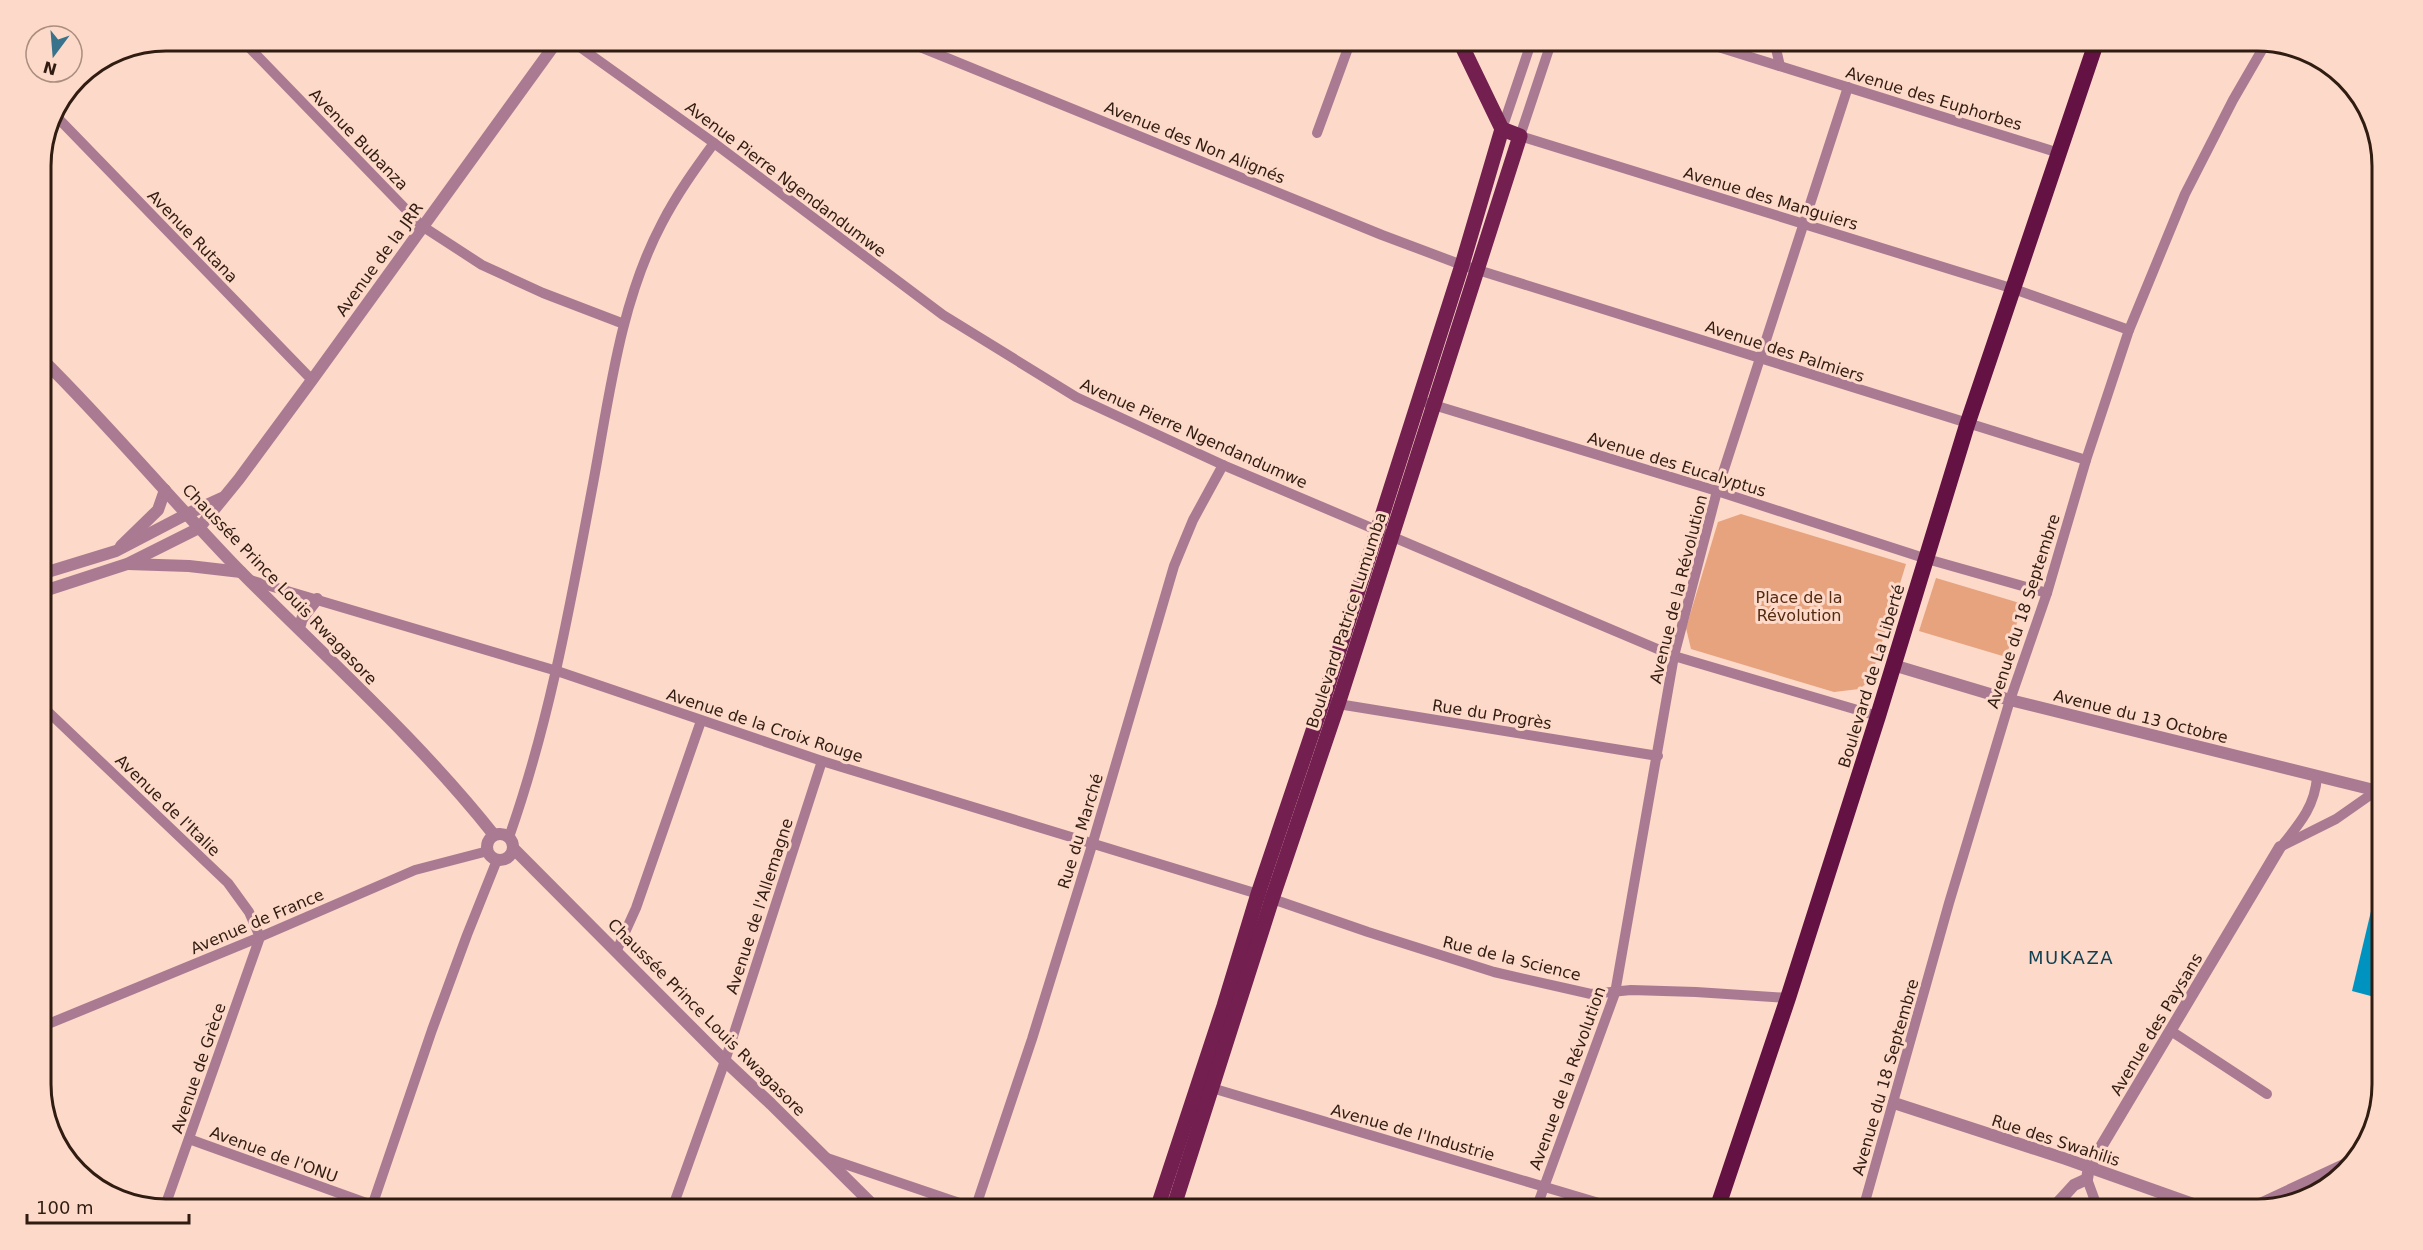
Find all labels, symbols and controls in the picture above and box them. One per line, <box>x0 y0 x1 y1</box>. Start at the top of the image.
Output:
north arrow <box>24 24 84 84</box>
text: N <box>41 57 59 79</box>
street label: Avenue des Euphorbes <box>1843 63 2024 134</box>
street label: Avenue Bubanza <box>305 85 412 194</box>
street label: Avenue des Non Alignés <box>1102 97 1288 187</box>
street label: Avenue Pierre Ngendandumwe <box>682 98 890 261</box>
street label: Avenue des Manguiers <box>1681 163 1860 234</box>
street label: Avenue Rutana <box>144 186 242 287</box>
street label: Avenue de la JRR <box>332 199 427 320</box>
street label: Avenue des Palmiers <box>1703 317 1867 386</box>
street label: Avenue Pierre Ngendandumwe <box>1077 375 1310 492</box>
street label: Avenue des Eucalyptus <box>1585 428 1768 501</box>
street label: Chaussée Prince Louis Rwagasore <box>178 480 381 689</box>
street label: Avenue de la Révolution <box>1646 493 1711 685</box>
street label: Boulevard Patrice Lumumba <box>1303 510 1390 730</box>
street label: Avenue du 18 Septembre <box>1983 511 2064 711</box>
street label: Boulevard de La Liberté <box>1834 582 1908 770</box>
park label: Place de la Révolution <box>1756 588 1842 625</box>
street label: Avenue de la Croix Rouge <box>664 685 865 766</box>
street label: Avenue du 13 Octobre <box>2052 686 2230 747</box>
street label: Rue du Progrès <box>1431 696 1553 733</box>
street label: Avenue de l'Italie <box>111 751 224 860</box>
street label: Rue du Marché <box>1054 771 1107 891</box>
street label: Avenue de l'Allemagne <box>722 816 797 996</box>
street label: Avenue de France <box>188 885 327 958</box>
street label: Chaussée Prince Louis Rwagasore <box>604 915 809 1120</box>
street label: Rue de la Science <box>1441 932 1583 985</box>
district label: MUKAZA <box>2028 947 2114 968</box>
street label: Avenue des Paysans <box>2106 950 2206 1099</box>
street label: Avenue du 18 Septembre <box>1848 977 1923 1178</box>
street label: Avenue de la Révolution <box>1525 984 1610 1172</box>
street label: Avenue de Grèce <box>167 1000 230 1136</box>
street label: Avenue de l'Industrie <box>1329 1100 1497 1165</box>
street label: Rue des Swahilis <box>1989 1111 2122 1170</box>
street label: Avenue de l'ONU <box>207 1123 340 1186</box>
scale bar <box>27 1187 189 1225</box>
text: 100 m <box>36 1197 94 1218</box>

